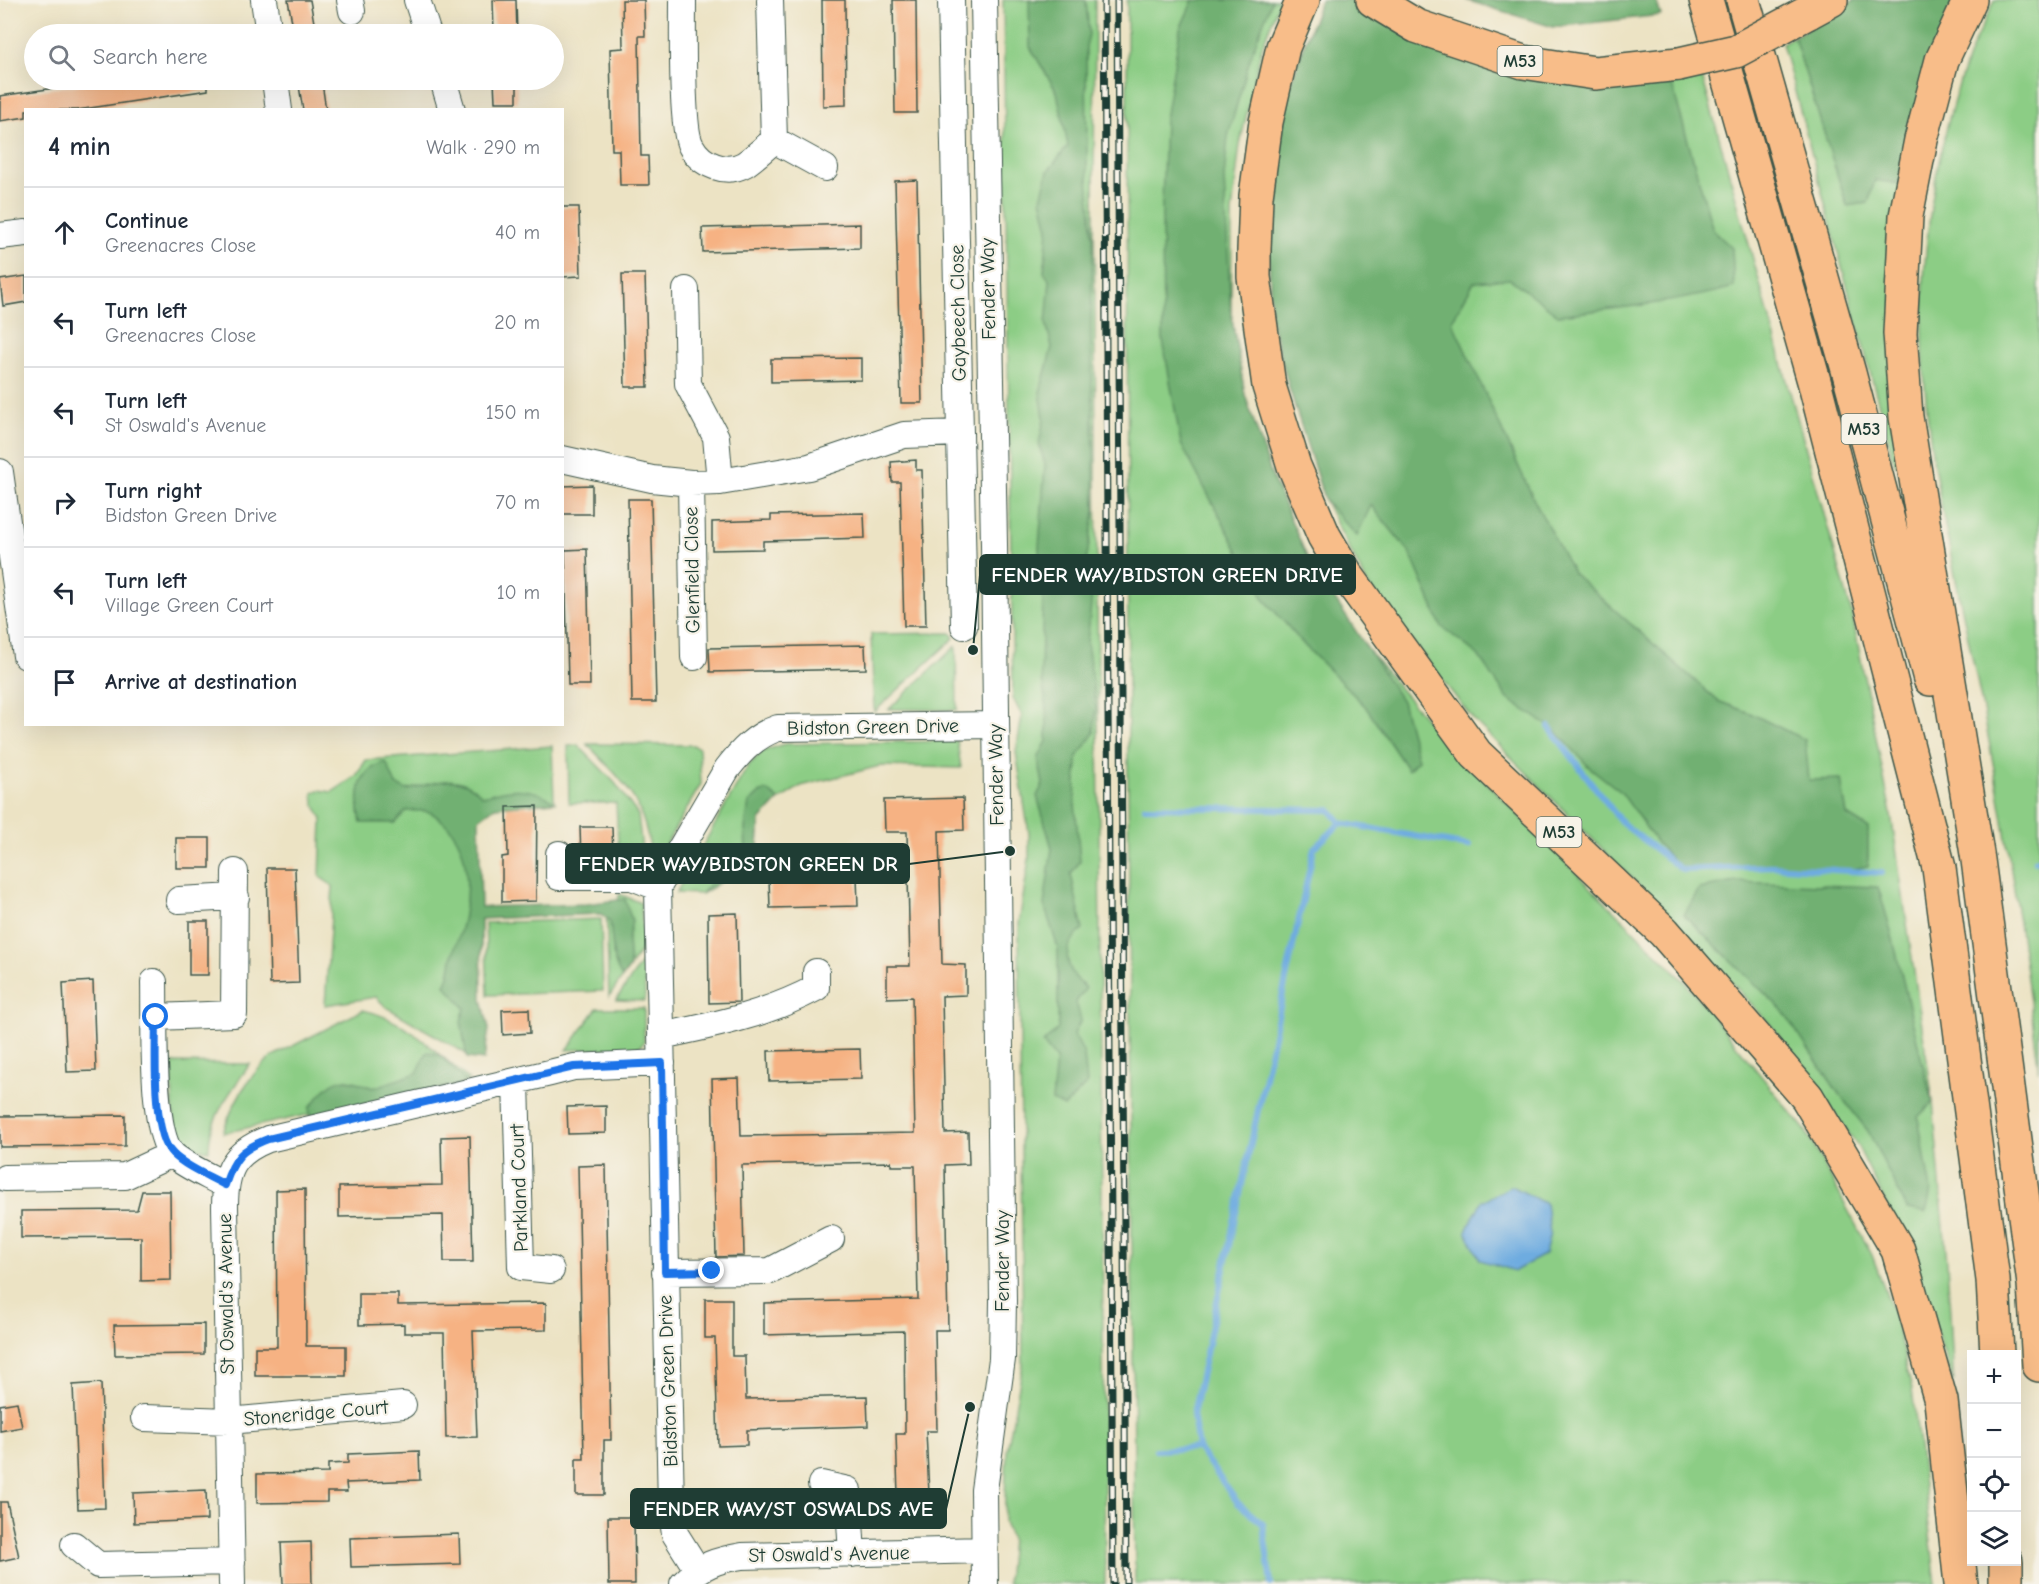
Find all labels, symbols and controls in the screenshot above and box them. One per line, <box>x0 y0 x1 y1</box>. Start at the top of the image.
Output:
search box <box>24 24 564 90</box>
icon: search <box>45 41 78 74</box>
text: Search here <box>93 44 208 70</box>
road number: M53 <box>1498 46 1543 76</box>
text: 4 min <box>48 132 111 162</box>
text: Walk · 290 m <box>426 136 540 159</box>
text: Continue <box>105 208 188 234</box>
icon: ahead <box>48 216 81 249</box>
text: 40 m <box>495 221 540 244</box>
text: Greenacres Close <box>105 234 256 257</box>
street label: Fender Way <box>976 238 1000 340</box>
street label: Gaybeech Close <box>945 244 971 382</box>
text: Turn left <box>105 298 187 324</box>
icon: left <box>48 306 81 339</box>
text: 20 m <box>494 311 540 334</box>
text: Greenacres Close <box>105 324 256 347</box>
text: Turn left <box>105 388 187 414</box>
icon: left <box>48 396 81 429</box>
text: 150 m <box>486 401 540 424</box>
text: St Oswald's Avenue <box>105 414 266 437</box>
road number: M53 <box>1842 414 1886 444</box>
text: Turn right <box>105 478 202 504</box>
icon: right <box>48 486 81 519</box>
text: 70 m <box>495 491 540 514</box>
text: Bidston Green Drive <box>105 504 277 527</box>
street label: Glenfield Close <box>679 506 705 634</box>
callout: FENDER WAY/BIDSTON GREEN DRIVE <box>980 555 1355 594</box>
text: FENDER WAY/BIDSTON GREEN DRIVE <box>991 563 1343 587</box>
text: Turn left <box>105 568 187 594</box>
icon: left <box>48 576 81 609</box>
text: 10 m <box>497 581 540 604</box>
text: Village Green Court <box>105 594 273 617</box>
icon: arrive <box>48 666 81 699</box>
text: Arrive at destination <box>105 669 297 695</box>
street label: Bidston Green Drive <box>787 714 959 740</box>
street label: Fender Way <box>984 724 1008 826</box>
road number: M53 <box>1536 817 1582 847</box>
callout: FENDER WAY/BIDSTON GREEN DR <box>566 844 909 883</box>
text: FENDER WAY/BIDSTON GREEN DR <box>578 852 898 876</box>
route start <box>142 1003 168 1029</box>
street label: Parkland Court <box>505 1122 533 1252</box>
street label: Fender Way <box>991 1210 1014 1312</box>
street label: St Oswald's Avenue <box>213 1213 239 1375</box>
route end <box>698 1257 724 1283</box>
street label: Bidston Green Drive <box>654 1295 682 1467</box>
map controls <box>1967 1350 2021 1566</box>
button: + <box>1967 1350 2021 1404</box>
street label: Stoneridge Court <box>243 1395 390 1431</box>
button: − <box>1967 1404 2021 1458</box>
button: locate <box>1967 1458 2021 1512</box>
callout: FENDER WAY/ST OSWALDS AVE <box>631 1489 946 1528</box>
text: FENDER WAY/ST OSWALDS AVE <box>643 1497 934 1521</box>
button: layers <box>1967 1512 2021 1566</box>
street label: St Oswald's Avenue <box>748 1541 910 1567</box>

